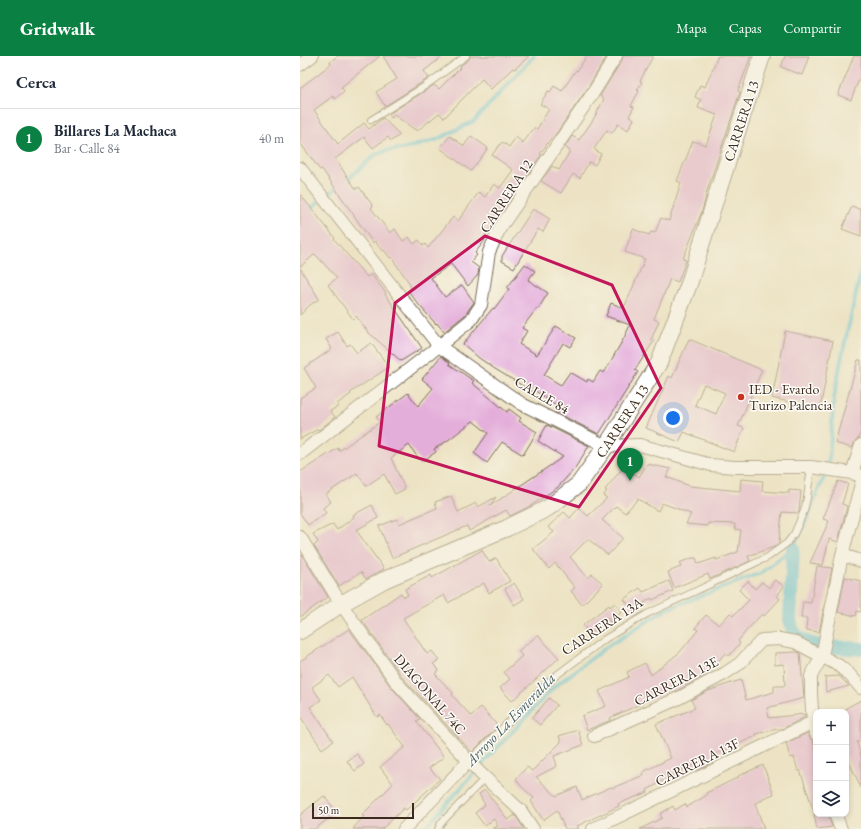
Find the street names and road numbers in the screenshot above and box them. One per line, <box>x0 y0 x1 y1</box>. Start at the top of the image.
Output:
street label: CARRERA 13 <box>719 78 763 164</box>
street label: CARRERA 12 <box>476 156 537 236</box>
street label: CALLE 84 <box>511 372 573 418</box>
street label: CARRERA 13 <box>592 381 652 461</box>
street label: CARRERA 13A <box>558 593 646 659</box>
street label: DIAGONAL 74C <box>390 650 470 738</box>
street label: CARRERA 13E <box>631 652 721 710</box>
street label: CARRERA 13F <box>652 734 742 790</box>

